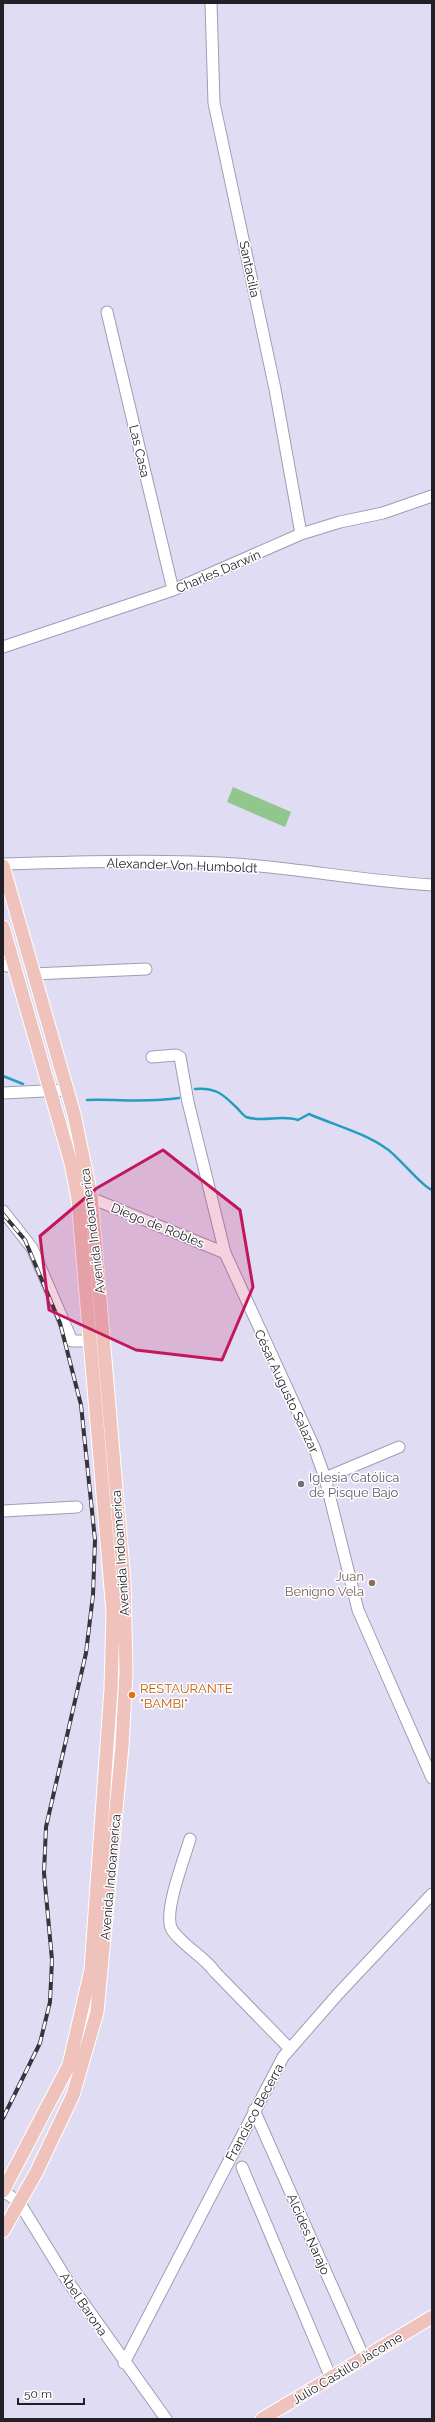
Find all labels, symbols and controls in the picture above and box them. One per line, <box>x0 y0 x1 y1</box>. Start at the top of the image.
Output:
street label: Santacilia <box>236 239 263 299</box>
street label: Las Casa <box>126 423 153 479</box>
street label: Charles Darwin <box>173 547 263 596</box>
street label: Alexander Von Humboldt <box>106 855 258 876</box>
street label: Avenida Indoamerica <box>77 1167 108 1295</box>
street label: Diego de Robles <box>109 1200 207 1251</box>
street label: César Augusto Salazar <box>251 1327 322 1456</box>
place label: Iglesia Católica de Pisque Bajo <box>309 1470 399 1500</box>
marker: Iglesia Católica de Pisque Bajo <box>296 1479 306 1489</box>
street label: Avenida Indoamerica <box>109 1489 132 1617</box>
place label: Juan Benigno Vela <box>285 1569 364 1599</box>
marker: Juan Benigno Vela <box>367 1578 377 1588</box>
place label: RESTAURANTE "BAMBI" <box>140 1681 233 1711</box>
marker: RESTAURANTE "BAMBI" <box>127 1690 137 1700</box>
street label: Avenida Indoamerica <box>98 1813 123 1941</box>
street label: Francisco Becerra <box>222 2061 286 2163</box>
street label: Alcides Narajo <box>284 2191 333 2277</box>
street label: Abel Barona <box>57 2270 110 2339</box>
street label: Julio Castillo Jácome <box>289 2329 406 2407</box>
scale bar <box>18 2380 84 2406</box>
text: 50 m <box>24 2387 52 2401</box>

